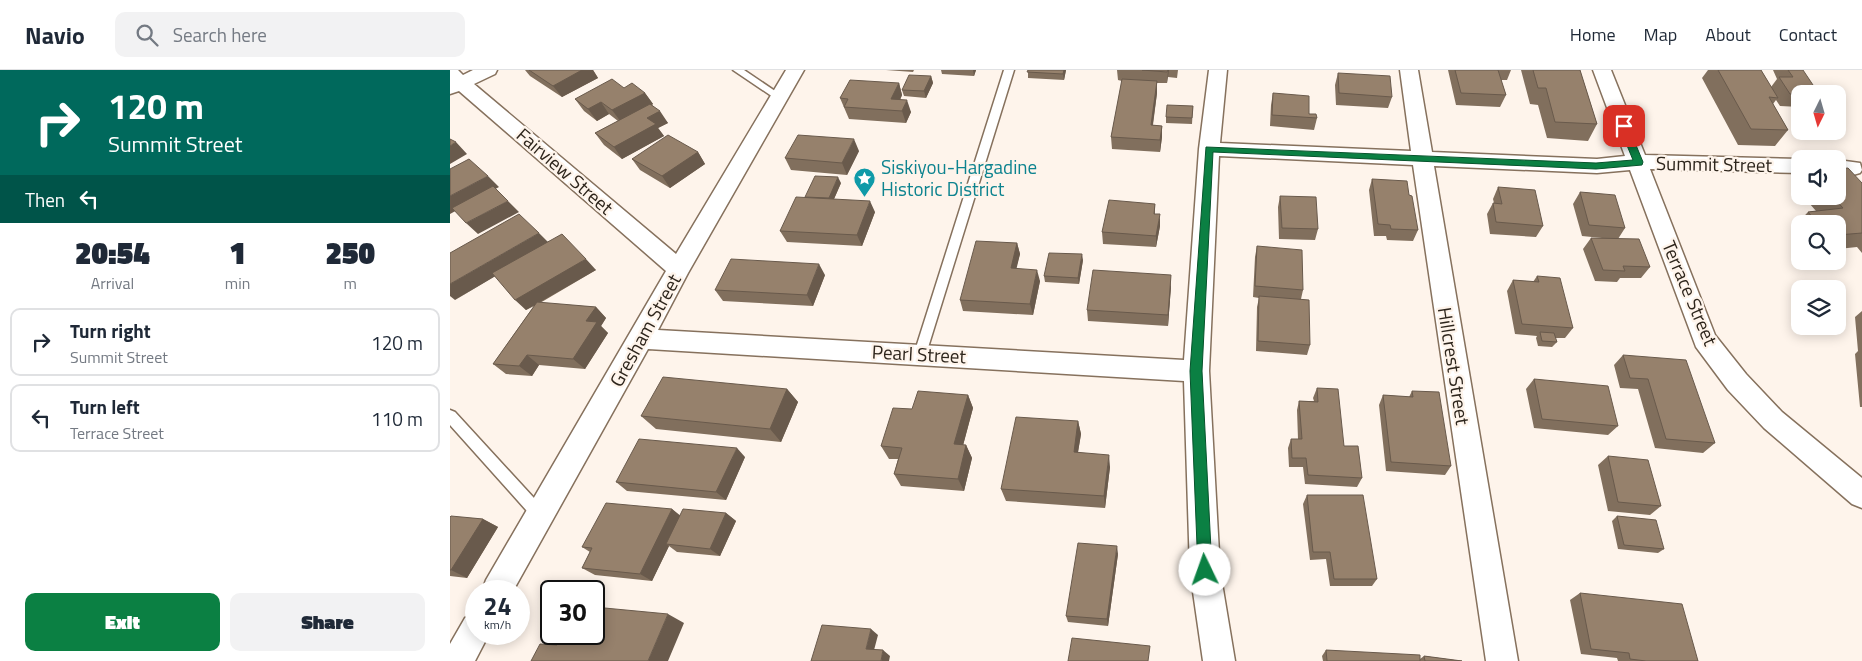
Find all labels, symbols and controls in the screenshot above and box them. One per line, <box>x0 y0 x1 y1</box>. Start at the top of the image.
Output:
search box <box>115 12 465 57</box>
text: Navio <box>25 17 85 53</box>
text: Search here <box>173 20 267 49</box>
icon: search <box>133 21 161 49</box>
text: Home <box>1570 21 1616 48</box>
text: Map <box>1644 21 1677 48</box>
text: About <box>1705 21 1751 48</box>
text: Contact <box>1779 21 1837 48</box>
text: 120 m <box>108 79 204 133</box>
north arrow <box>1791 85 1846 140</box>
map controls <box>1791 85 1846 335</box>
icon: right <box>25 90 90 155</box>
pin <box>1603 105 1645 147</box>
icon: arrive <box>1610 112 1638 140</box>
street label: Fairview Street <box>511 120 620 221</box>
text: Summit Street <box>108 127 243 161</box>
street label: Summit Street <box>1656 148 1773 179</box>
button: sound <box>1791 150 1846 205</box>
place label: Siskiyou-Hargadine Historic District <box>881 152 1037 203</box>
place icon: Siskiyou-Hargadine Historic District <box>853 166 877 197</box>
text: Then <box>25 185 65 214</box>
icon: left <box>75 185 103 213</box>
button: search <box>1791 215 1846 270</box>
text: 20:54 <box>75 230 150 276</box>
text: 1 <box>229 230 246 276</box>
text: 250 <box>325 230 375 276</box>
street label: Terrace Street <box>1655 236 1726 350</box>
street label: Gresham Street <box>602 268 688 392</box>
text: Arrival <box>91 271 134 295</box>
text: min <box>225 271 250 295</box>
text: m <box>343 271 357 295</box>
button: layers <box>1791 280 1846 335</box>
street label: Hillcrest Street <box>1431 305 1478 427</box>
text: Turn right <box>70 316 151 345</box>
icon: right <box>27 328 55 356</box>
text: 120 m <box>371 328 423 357</box>
street label: Pearl Street <box>871 337 967 370</box>
text: Summit Street <box>70 345 168 369</box>
text: Turn left <box>70 392 140 421</box>
icon: left <box>27 404 55 432</box>
text: 110 m <box>371 404 423 433</box>
text: Terrace Street <box>70 421 164 445</box>
position arrow <box>1178 543 1230 595</box>
speed limit sign: 30 <box>540 580 605 645</box>
text: 24 <box>483 587 512 625</box>
button: Exit <box>25 593 220 651</box>
button: Share <box>230 593 425 651</box>
text: km/h <box>484 615 511 634</box>

